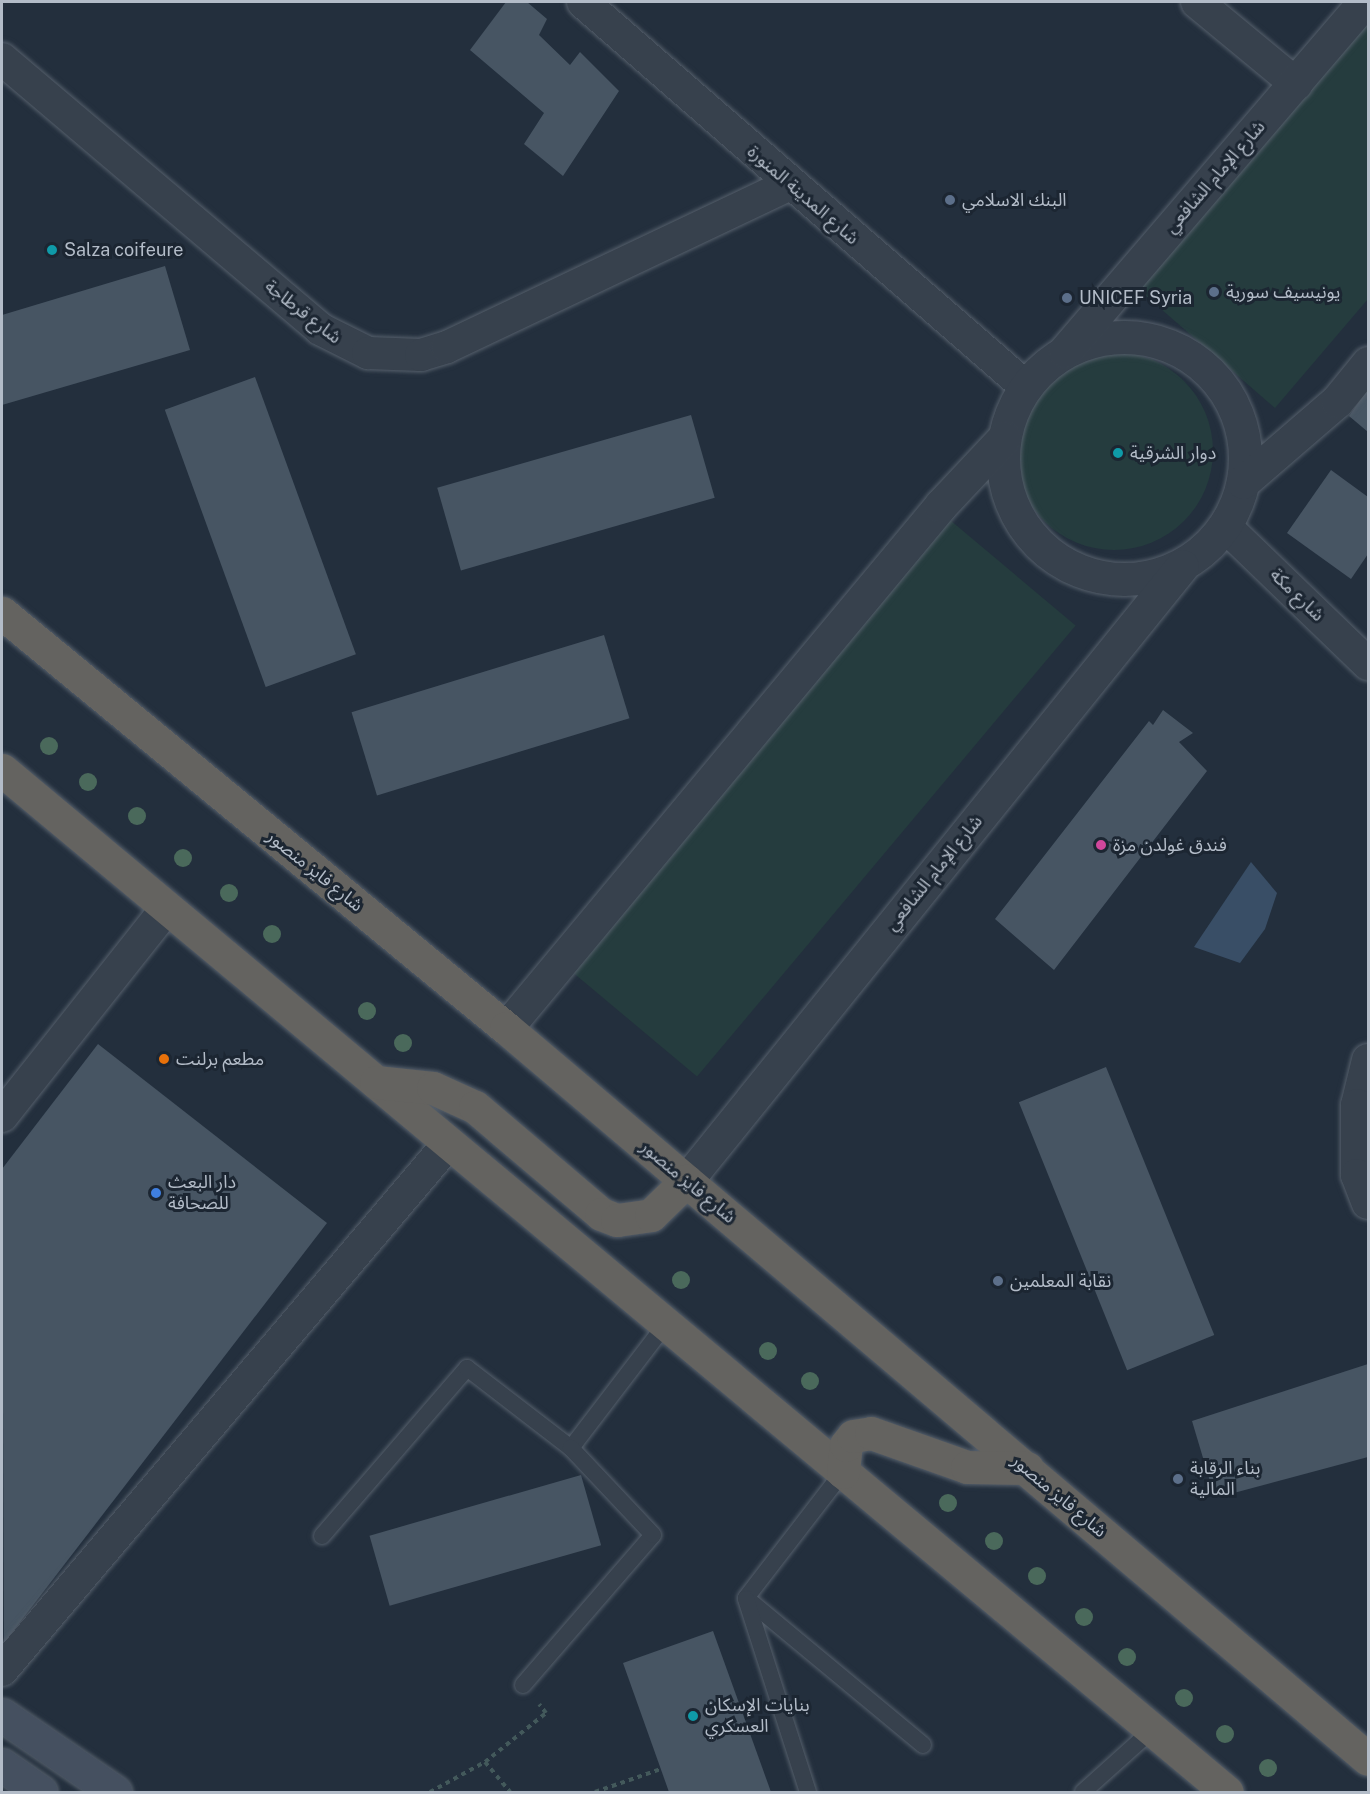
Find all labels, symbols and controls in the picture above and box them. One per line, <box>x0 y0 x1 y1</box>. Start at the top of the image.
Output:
street label: شارع الإمام الشافعي <box>1160 116 1270 238</box>
street label: شارع المدينة المنورة <box>743 141 863 249</box>
place label: البنك الاسلامي <box>962 189 1067 211</box>
marker: البنك الاسلامي <box>943 193 957 207</box>
place label: Salza coifeure <box>64 239 184 261</box>
marker: Salza coifeure <box>45 243 59 257</box>
street label: شارع قرطاجة <box>261 276 345 348</box>
place label: يونيسيف سورية <box>1226 281 1340 303</box>
marker: يونيسيف سورية <box>1207 285 1221 299</box>
place label: UNICEF Syria <box>1079 287 1192 309</box>
marker: UNICEF Syria <box>1060 291 1074 305</box>
place label: دوار الشرقية <box>1130 442 1216 464</box>
marker: دوار الشرقية <box>1111 446 1125 460</box>
street label: شارع مكة <box>1265 564 1329 626</box>
street label: شارع الإمام الشافعي <box>881 811 987 935</box>
street label: شارع فايز منصور <box>263 826 367 916</box>
place label: فندق غولدن مزة <box>1113 834 1227 856</box>
marker: فندق غولدن مزة <box>1094 838 1108 852</box>
place label: مطعم برلنت <box>176 1048 264 1070</box>
marker: مطعم برلنت <box>157 1052 171 1066</box>
street label: شارع فايز منصور <box>636 1136 740 1228</box>
place label: دار البعث للصحافة <box>168 1172 236 1214</box>
marker: دار البعث للصحافة <box>149 1186 163 1200</box>
place label: نقابة المعلمين <box>1010 1270 1111 1292</box>
marker: نقابة المعلمين <box>991 1274 1005 1288</box>
street label: شارع فايز منصور <box>1007 1450 1111 1542</box>
place label: بناء الرقابة المالية <box>1190 1458 1260 1500</box>
marker: بناء الرقابة المالية <box>1171 1472 1185 1486</box>
place label: بنايات الإسكان العسكري <box>705 1695 810 1738</box>
marker: بنايات الإسكان العسكري <box>686 1709 700 1723</box>

